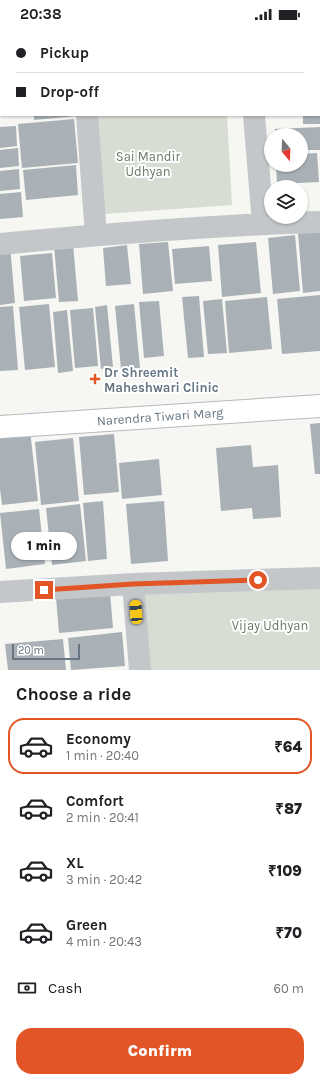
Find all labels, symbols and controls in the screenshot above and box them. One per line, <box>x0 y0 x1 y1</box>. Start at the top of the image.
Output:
text: 20:38 <box>20 5 62 23</box>
text: Pickup <box>40 44 89 62</box>
text: Drop-off <box>40 83 99 101</box>
north arrow <box>264 128 308 172</box>
map controls <box>264 128 308 224</box>
park label: Sai Mandir Udhyan <box>116 149 180 179</box>
button: layers <box>264 180 308 224</box>
place label: Dr Shreemit Maheshwari Clinic <box>104 365 219 395</box>
marker: Dr Shreemit Maheshwari Clinic <box>89 373 101 385</box>
street label: Narendra Tiwari Marg <box>96 405 224 428</box>
callout: 1 min <box>11 532 77 560</box>
text: 1 min <box>27 538 61 553</box>
route start <box>249 571 267 589</box>
route end <box>35 581 53 599</box>
car <box>129 600 143 624</box>
park label: Vijay Udhyan <box>232 618 308 633</box>
scale bar <box>12 642 80 661</box>
text: 20 m <box>18 644 44 657</box>
text: Choose a ride <box>16 683 131 705</box>
icon: car <box>18 728 54 764</box>
text: Economy <box>66 730 131 748</box>
text: ₹64 <box>274 738 302 756</box>
text: 1 min · 20:40 <box>66 748 139 763</box>
icon: car <box>18 790 54 826</box>
text: Comfort <box>66 792 124 810</box>
text: ₹87 <box>275 800 302 818</box>
text: 2 min · 20:41 <box>66 810 139 825</box>
icon: car <box>18 852 54 888</box>
text: XL <box>66 854 84 872</box>
text: ₹109 <box>268 862 302 880</box>
text: 3 min · 20:42 <box>66 872 142 887</box>
icon: car <box>18 914 54 950</box>
text: Green <box>66 916 107 934</box>
text: ₹70 <box>275 924 302 942</box>
text: 4 min · 20:43 <box>66 934 142 949</box>
icon: cash <box>16 977 38 999</box>
text: Cash <box>48 979 82 997</box>
text: 60 m <box>274 981 304 996</box>
button: Confirm <box>16 1028 304 1074</box>

